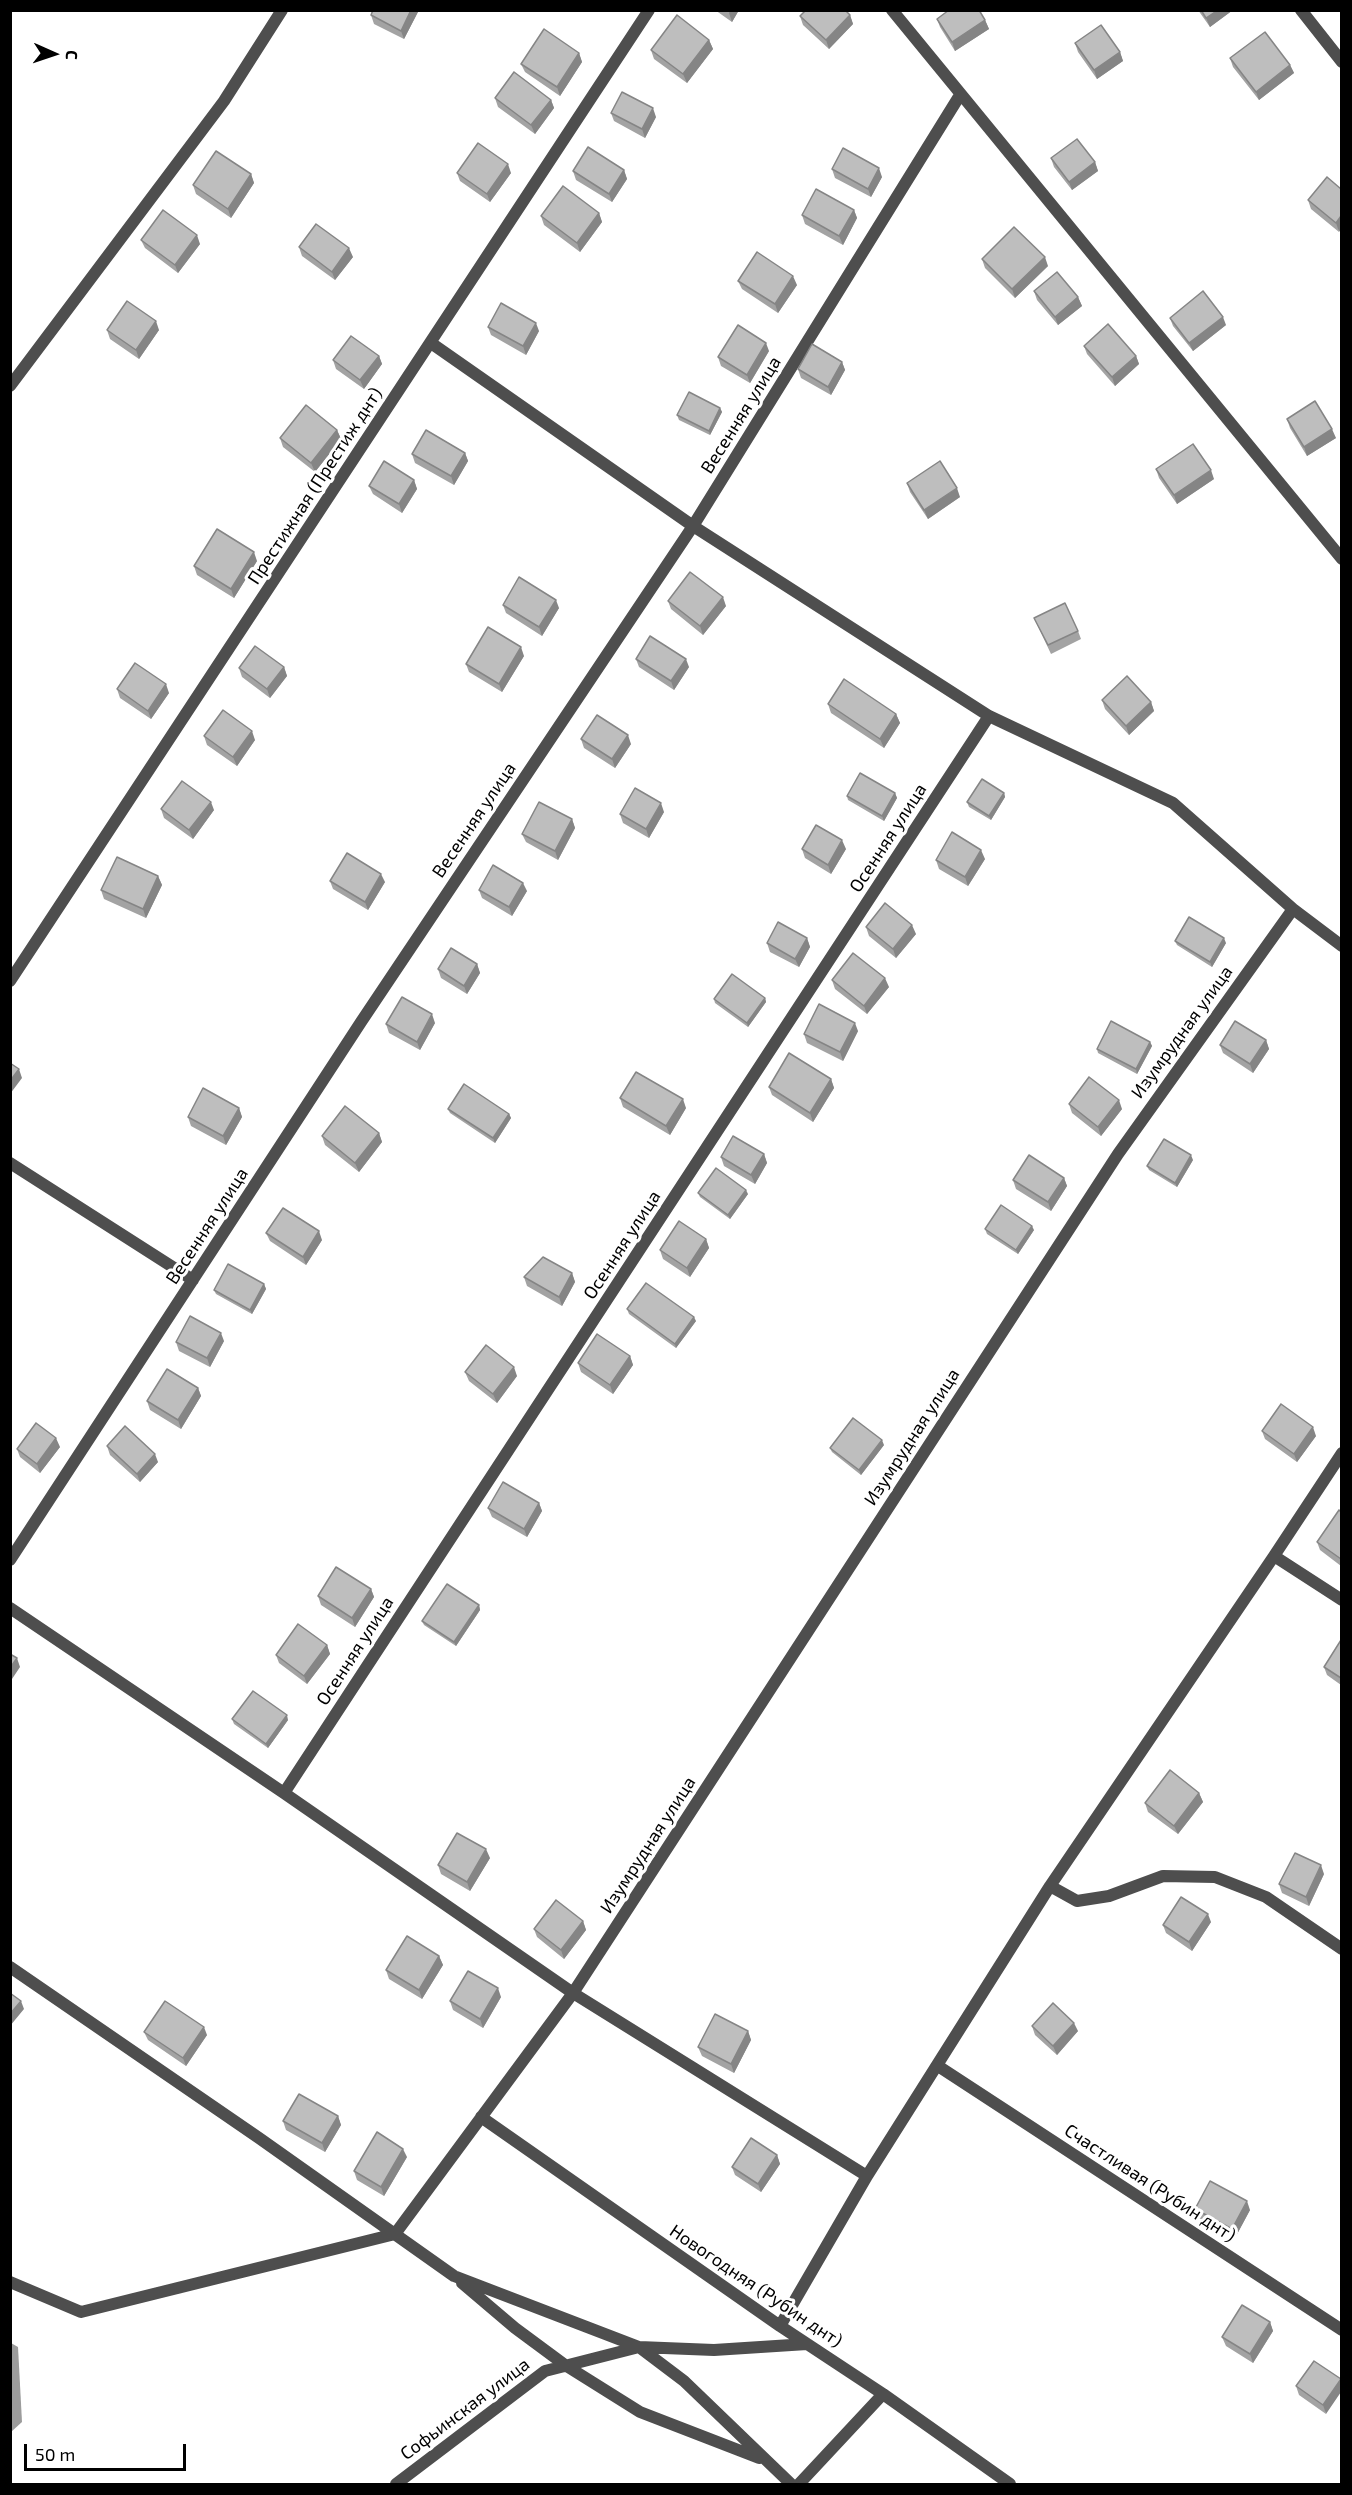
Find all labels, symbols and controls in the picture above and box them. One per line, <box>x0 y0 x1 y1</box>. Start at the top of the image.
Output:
north arrow <box>24 24 84 84</box>
text: С <box>63 50 82 60</box>
street label: Весенняя улица <box>696 352 786 478</box>
street label: Престижная (Престиж днт) <box>243 384 387 588</box>
street label: Весенняя улица <box>428 758 520 882</box>
street label: Осенняя улица <box>845 780 931 896</box>
street label: Изумрудная улица <box>1127 961 1237 1103</box>
street label: Весенняя улица <box>161 1164 253 1288</box>
street label: Осенняя улица <box>579 1187 665 1303</box>
street label: Изумрудная улица <box>860 1365 964 1509</box>
street label: Осенняя улица <box>312 1593 398 1709</box>
street label: Изумрудная улица <box>596 1773 700 1917</box>
street label: Счастливая (Рубин днт) <box>1060 2119 1240 2247</box>
street label: Новогодняя (Рубин днт) <box>666 2220 846 2352</box>
street label: Софьинская улица <box>396 2353 534 2465</box>
scale bar <box>27 2432 189 2470</box>
text: 50 m <box>35 2443 75 2465</box>

